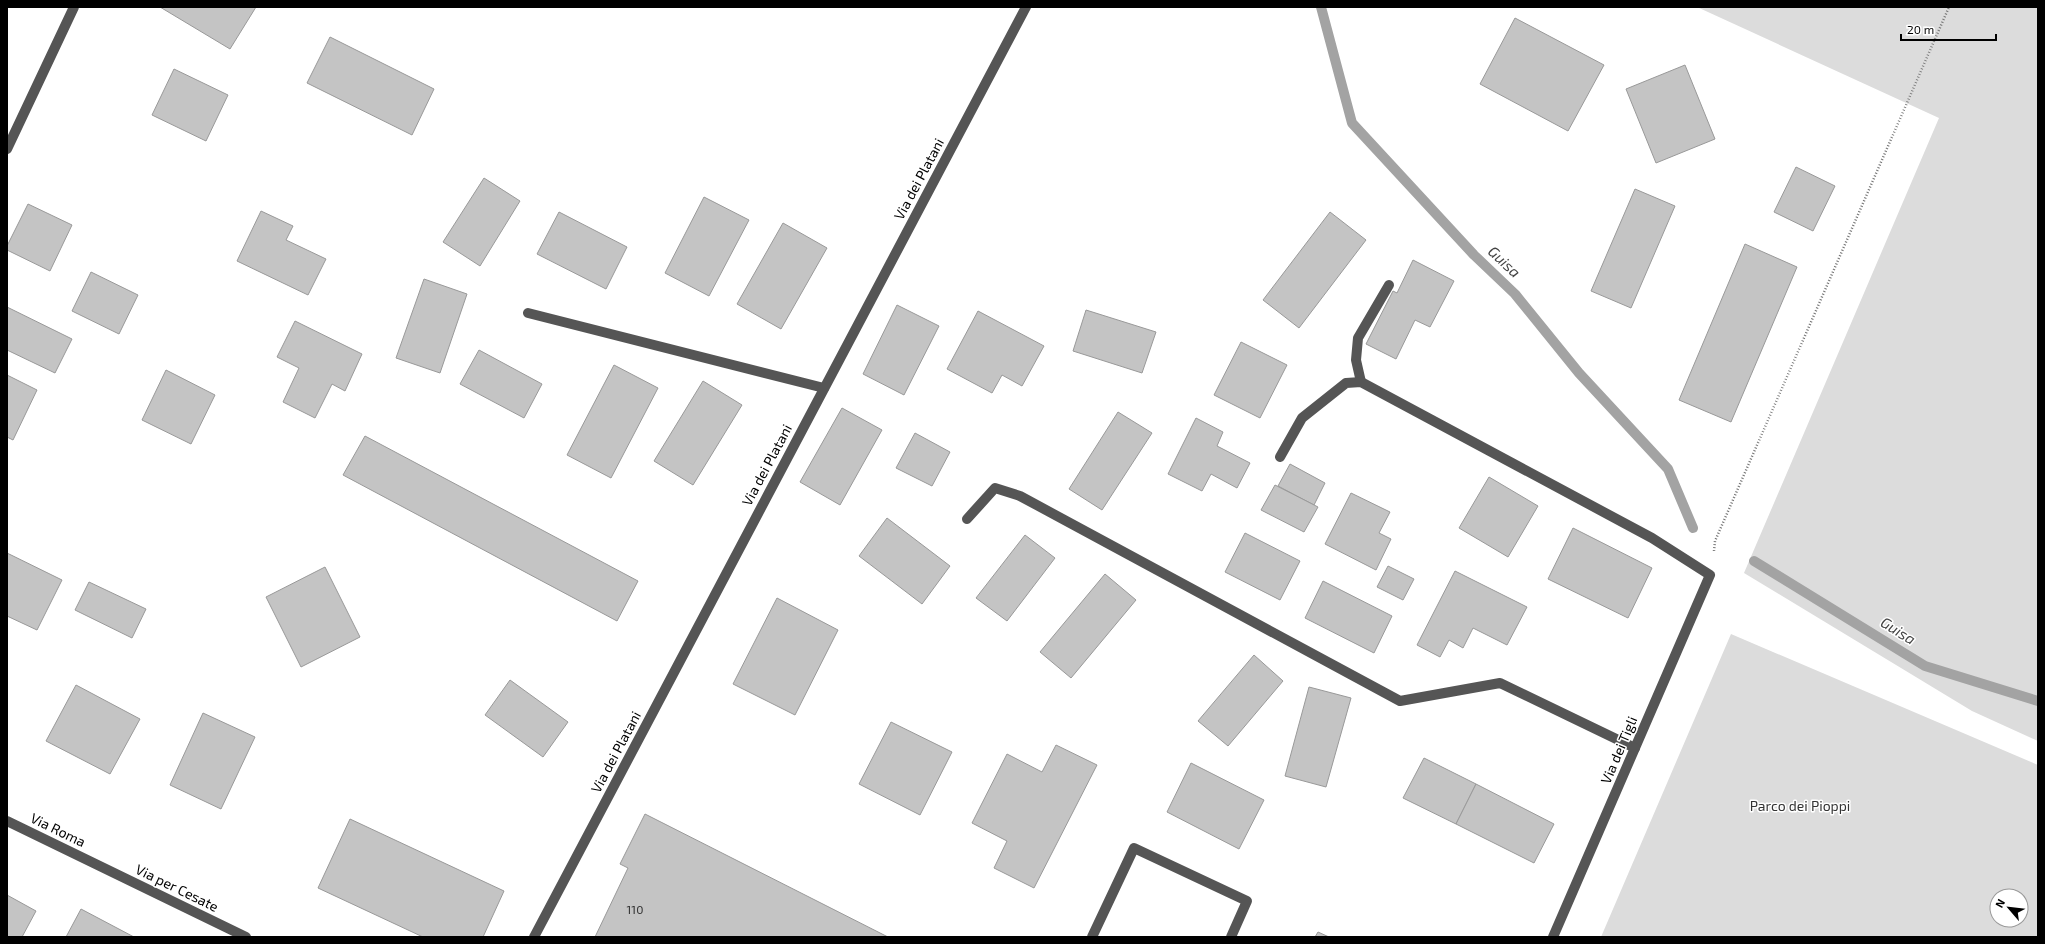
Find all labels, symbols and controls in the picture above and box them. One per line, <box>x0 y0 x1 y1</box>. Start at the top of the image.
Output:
scale bar <box>1901 16 1996 42</box>
text: 20 m <box>1907 22 1934 36</box>
street label: Via dei Platani <box>890 135 947 222</box>
water label: Guisa <box>1485 242 1525 281</box>
street label: Via dei Platani <box>738 421 795 508</box>
water label: Guisa <box>1878 613 1919 648</box>
street label: Via dei Platani <box>587 708 644 795</box>
street label: Via dei Tigli <box>1597 713 1640 786</box>
park label: Parco dei Pioppi <box>1750 797 1850 814</box>
street label: Via Roma <box>28 809 89 850</box>
street label: Via per Cesate <box>133 860 221 915</box>
north arrow <box>1989 888 2029 928</box>
text: N <box>1992 896 2007 910</box>
house number: 110 <box>627 902 643 916</box>

